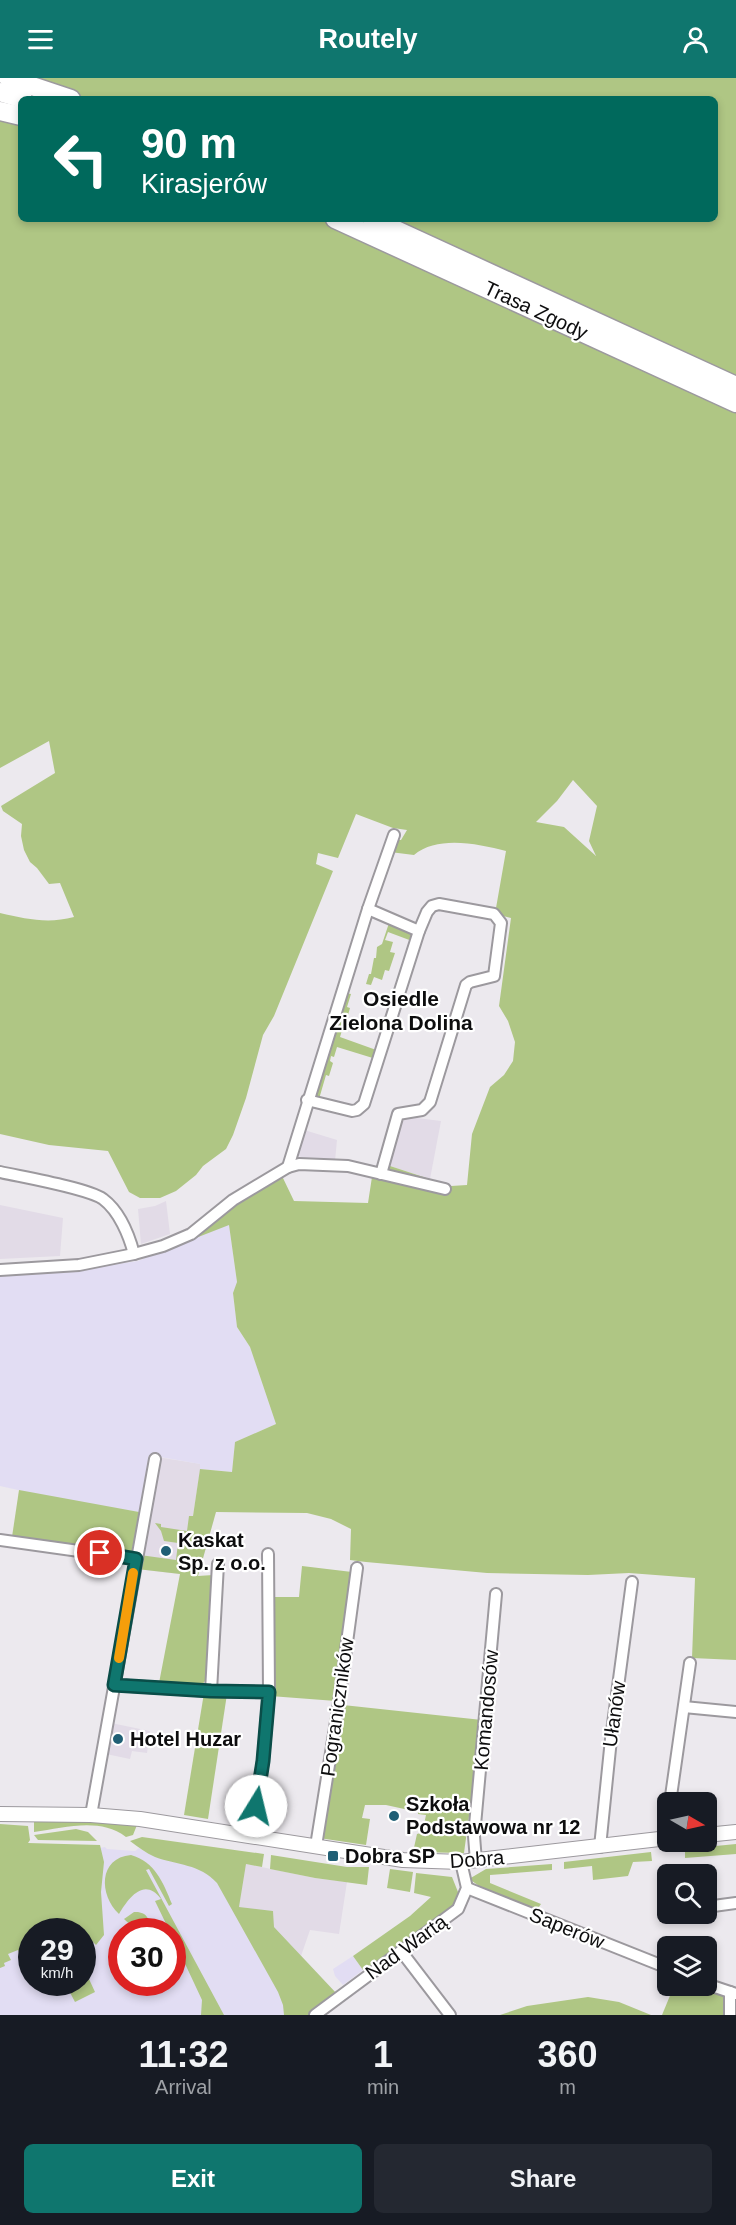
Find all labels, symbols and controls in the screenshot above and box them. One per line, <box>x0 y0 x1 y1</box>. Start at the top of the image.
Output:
icon: menu <box>24 23 57 56</box>
icon: person <box>679 23 712 56</box>
text: Routely <box>318 24 418 54</box>
icon: left <box>42 120 120 198</box>
text: 90 m <box>141 120 237 167</box>
text: Kirasjerów <box>141 169 267 199</box>
street label: Trasa Zgody <box>481 276 591 344</box>
district label: Osiedle Zielona Dolina <box>329 987 473 1034</box>
pin <box>74 1527 125 1578</box>
place label: Kaskat Sp. z o.o. <box>178 1529 266 1574</box>
icon: arrive <box>83 1536 116 1569</box>
marker: Kaskat Sp. z o.o. <box>159 1544 173 1558</box>
street label: Pograniczników <box>316 1636 358 1778</box>
street label: Komandosów <box>470 1648 502 1771</box>
street label: Ułanów <box>598 1679 630 1749</box>
place label: Hotel Huzar <box>130 1728 241 1750</box>
marker: Hotel Huzar <box>111 1732 125 1746</box>
position arrow <box>224 1774 288 1838</box>
north arrow <box>657 1792 717 1852</box>
map controls <box>657 1792 717 1996</box>
place label: Szkoła Podstawowa nr 12 <box>406 1793 581 1838</box>
marker: Szkoła Podstawowa nr 12 <box>387 1809 401 1823</box>
place label: Dobra SP <box>345 1845 435 1867</box>
street label: Dobra <box>449 1846 506 1872</box>
marker: Dobra SP <box>326 1849 340 1863</box>
button: search <box>657 1864 717 1924</box>
street label: Saperów <box>526 1903 608 1953</box>
street label: Nad Wartą <box>361 1910 452 1984</box>
speed limit sign: 30 <box>108 1918 186 1996</box>
text: 29 <box>40 1933 74 1966</box>
button: layers <box>657 1936 717 1996</box>
text: km/h <box>41 1964 73 1981</box>
text: 11:32 <box>138 2034 228 2075</box>
text: 1 <box>373 2034 393 2075</box>
text: 360 <box>538 2034 598 2075</box>
text: Arrival <box>155 2076 212 2098</box>
text: min <box>367 2076 399 2098</box>
text: m <box>559 2076 576 2098</box>
button: Exit <box>24 2144 362 2213</box>
button: Share <box>374 2144 712 2213</box>

